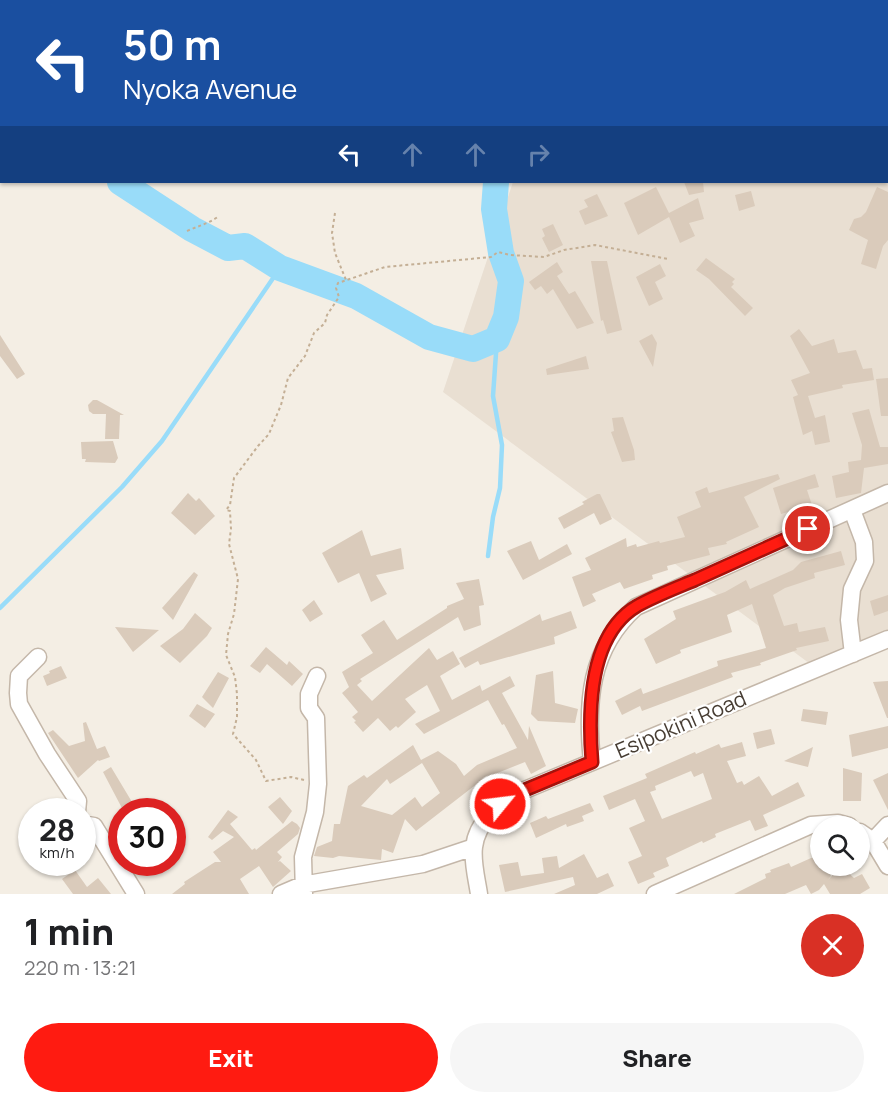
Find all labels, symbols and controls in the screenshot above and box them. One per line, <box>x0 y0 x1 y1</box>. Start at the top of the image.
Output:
text: 50 m <box>123 15 221 73</box>
icon: left <box>24 24 102 102</box>
text: Nyoka Avenue <box>123 70 297 107</box>
icon: left <box>333 138 366 171</box>
icon: ahead <box>396 138 429 171</box>
icon: ahead <box>459 138 492 171</box>
icon: right <box>522 138 555 171</box>
pin <box>782 503 833 554</box>
icon: arrive <box>791 512 824 545</box>
street label: Esipokini Road <box>611 684 750 764</box>
position arrow <box>468 772 532 836</box>
speed limit sign: 30 <box>108 798 186 876</box>
text: 28 <box>39 809 75 850</box>
map controls <box>810 816 870 876</box>
button: search <box>810 816 870 876</box>
text: km/h <box>40 842 74 863</box>
text: 1 min <box>24 907 114 956</box>
button: close <box>801 914 864 977</box>
text: 220 m · 13:21 <box>24 954 137 981</box>
button: Exit <box>24 1023 438 1092</box>
button: Share <box>450 1023 864 1092</box>

